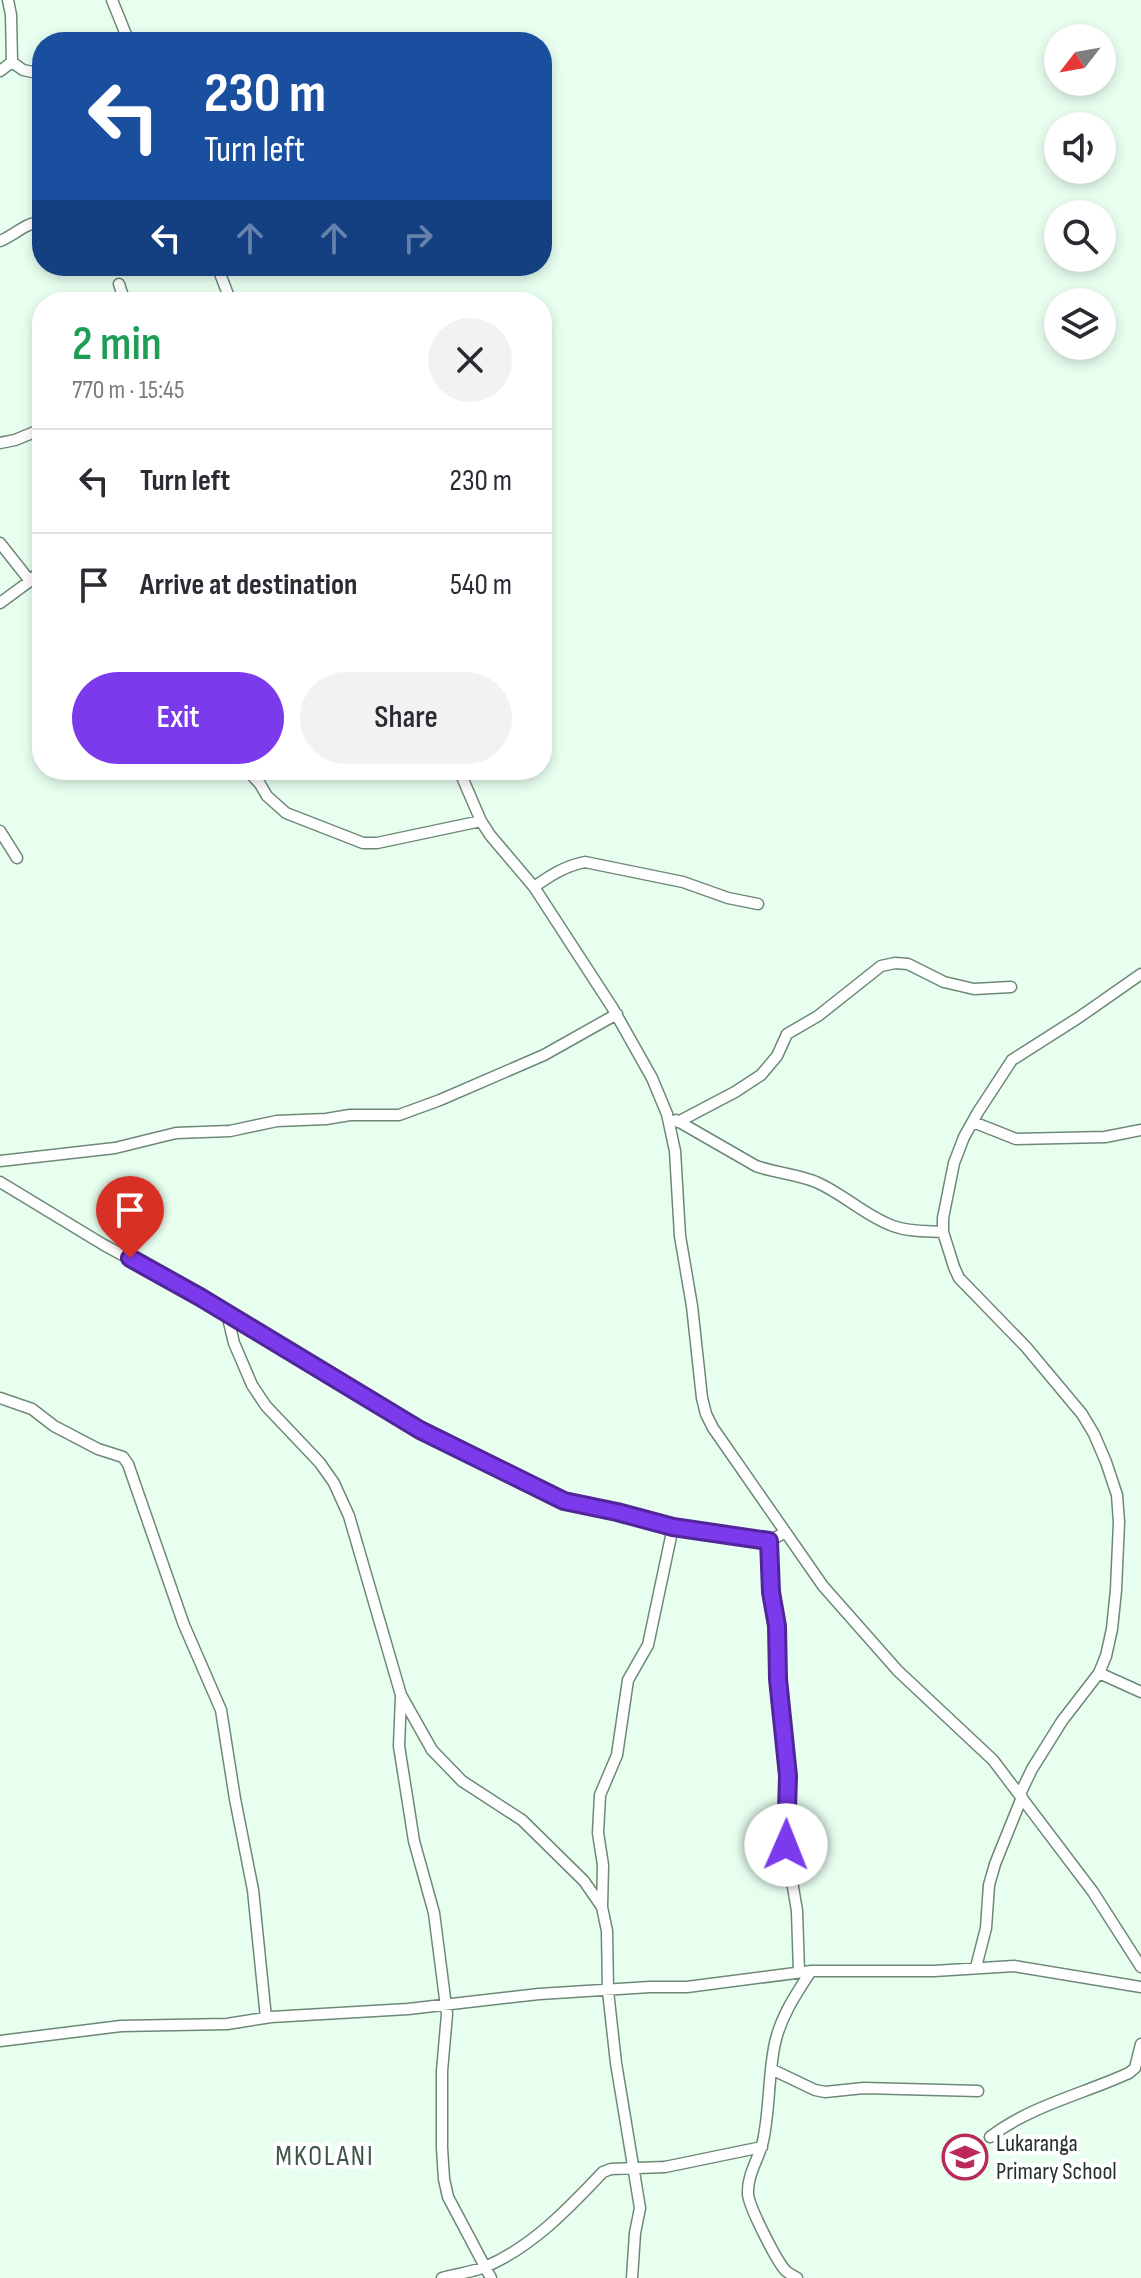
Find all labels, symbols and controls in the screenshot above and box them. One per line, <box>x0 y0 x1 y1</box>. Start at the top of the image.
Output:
north arrow <box>1044 24 1116 96</box>
map controls <box>1044 24 1116 360</box>
text: 230 m <box>204 61 326 128</box>
icon: left <box>72 64 176 168</box>
button: sound <box>1044 112 1116 184</box>
text: Turn left <box>204 129 305 172</box>
button: search <box>1044 200 1116 272</box>
icon: left <box>144 216 188 260</box>
icon: ahead <box>228 216 272 260</box>
icon: ahead <box>312 216 356 260</box>
icon: right <box>396 216 440 260</box>
button: layers <box>1044 288 1116 360</box>
text: 2 min <box>72 316 162 373</box>
button: close <box>428 318 512 402</box>
text: 770 m · 15:45 <box>72 375 184 406</box>
icon: left <box>72 459 116 503</box>
text: Turn left <box>140 463 230 499</box>
text: 230 m <box>450 463 512 499</box>
icon: arrive <box>72 563 116 607</box>
text: Arrive at destination <box>140 567 357 603</box>
text: 540 m <box>450 567 512 603</box>
button: Exit <box>72 672 284 764</box>
button: Share <box>300 672 512 764</box>
pin <box>96 1176 164 1258</box>
icon: arrive <box>108 1188 152 1232</box>
position arrow <box>744 1803 828 1887</box>
place label: Lukaranga Primary School <box>996 2129 1117 2186</box>
school or university icon: Lukaranga Primary School <box>941 2133 989 2181</box>
district label: MKOLANI <box>275 2140 375 2173</box>

